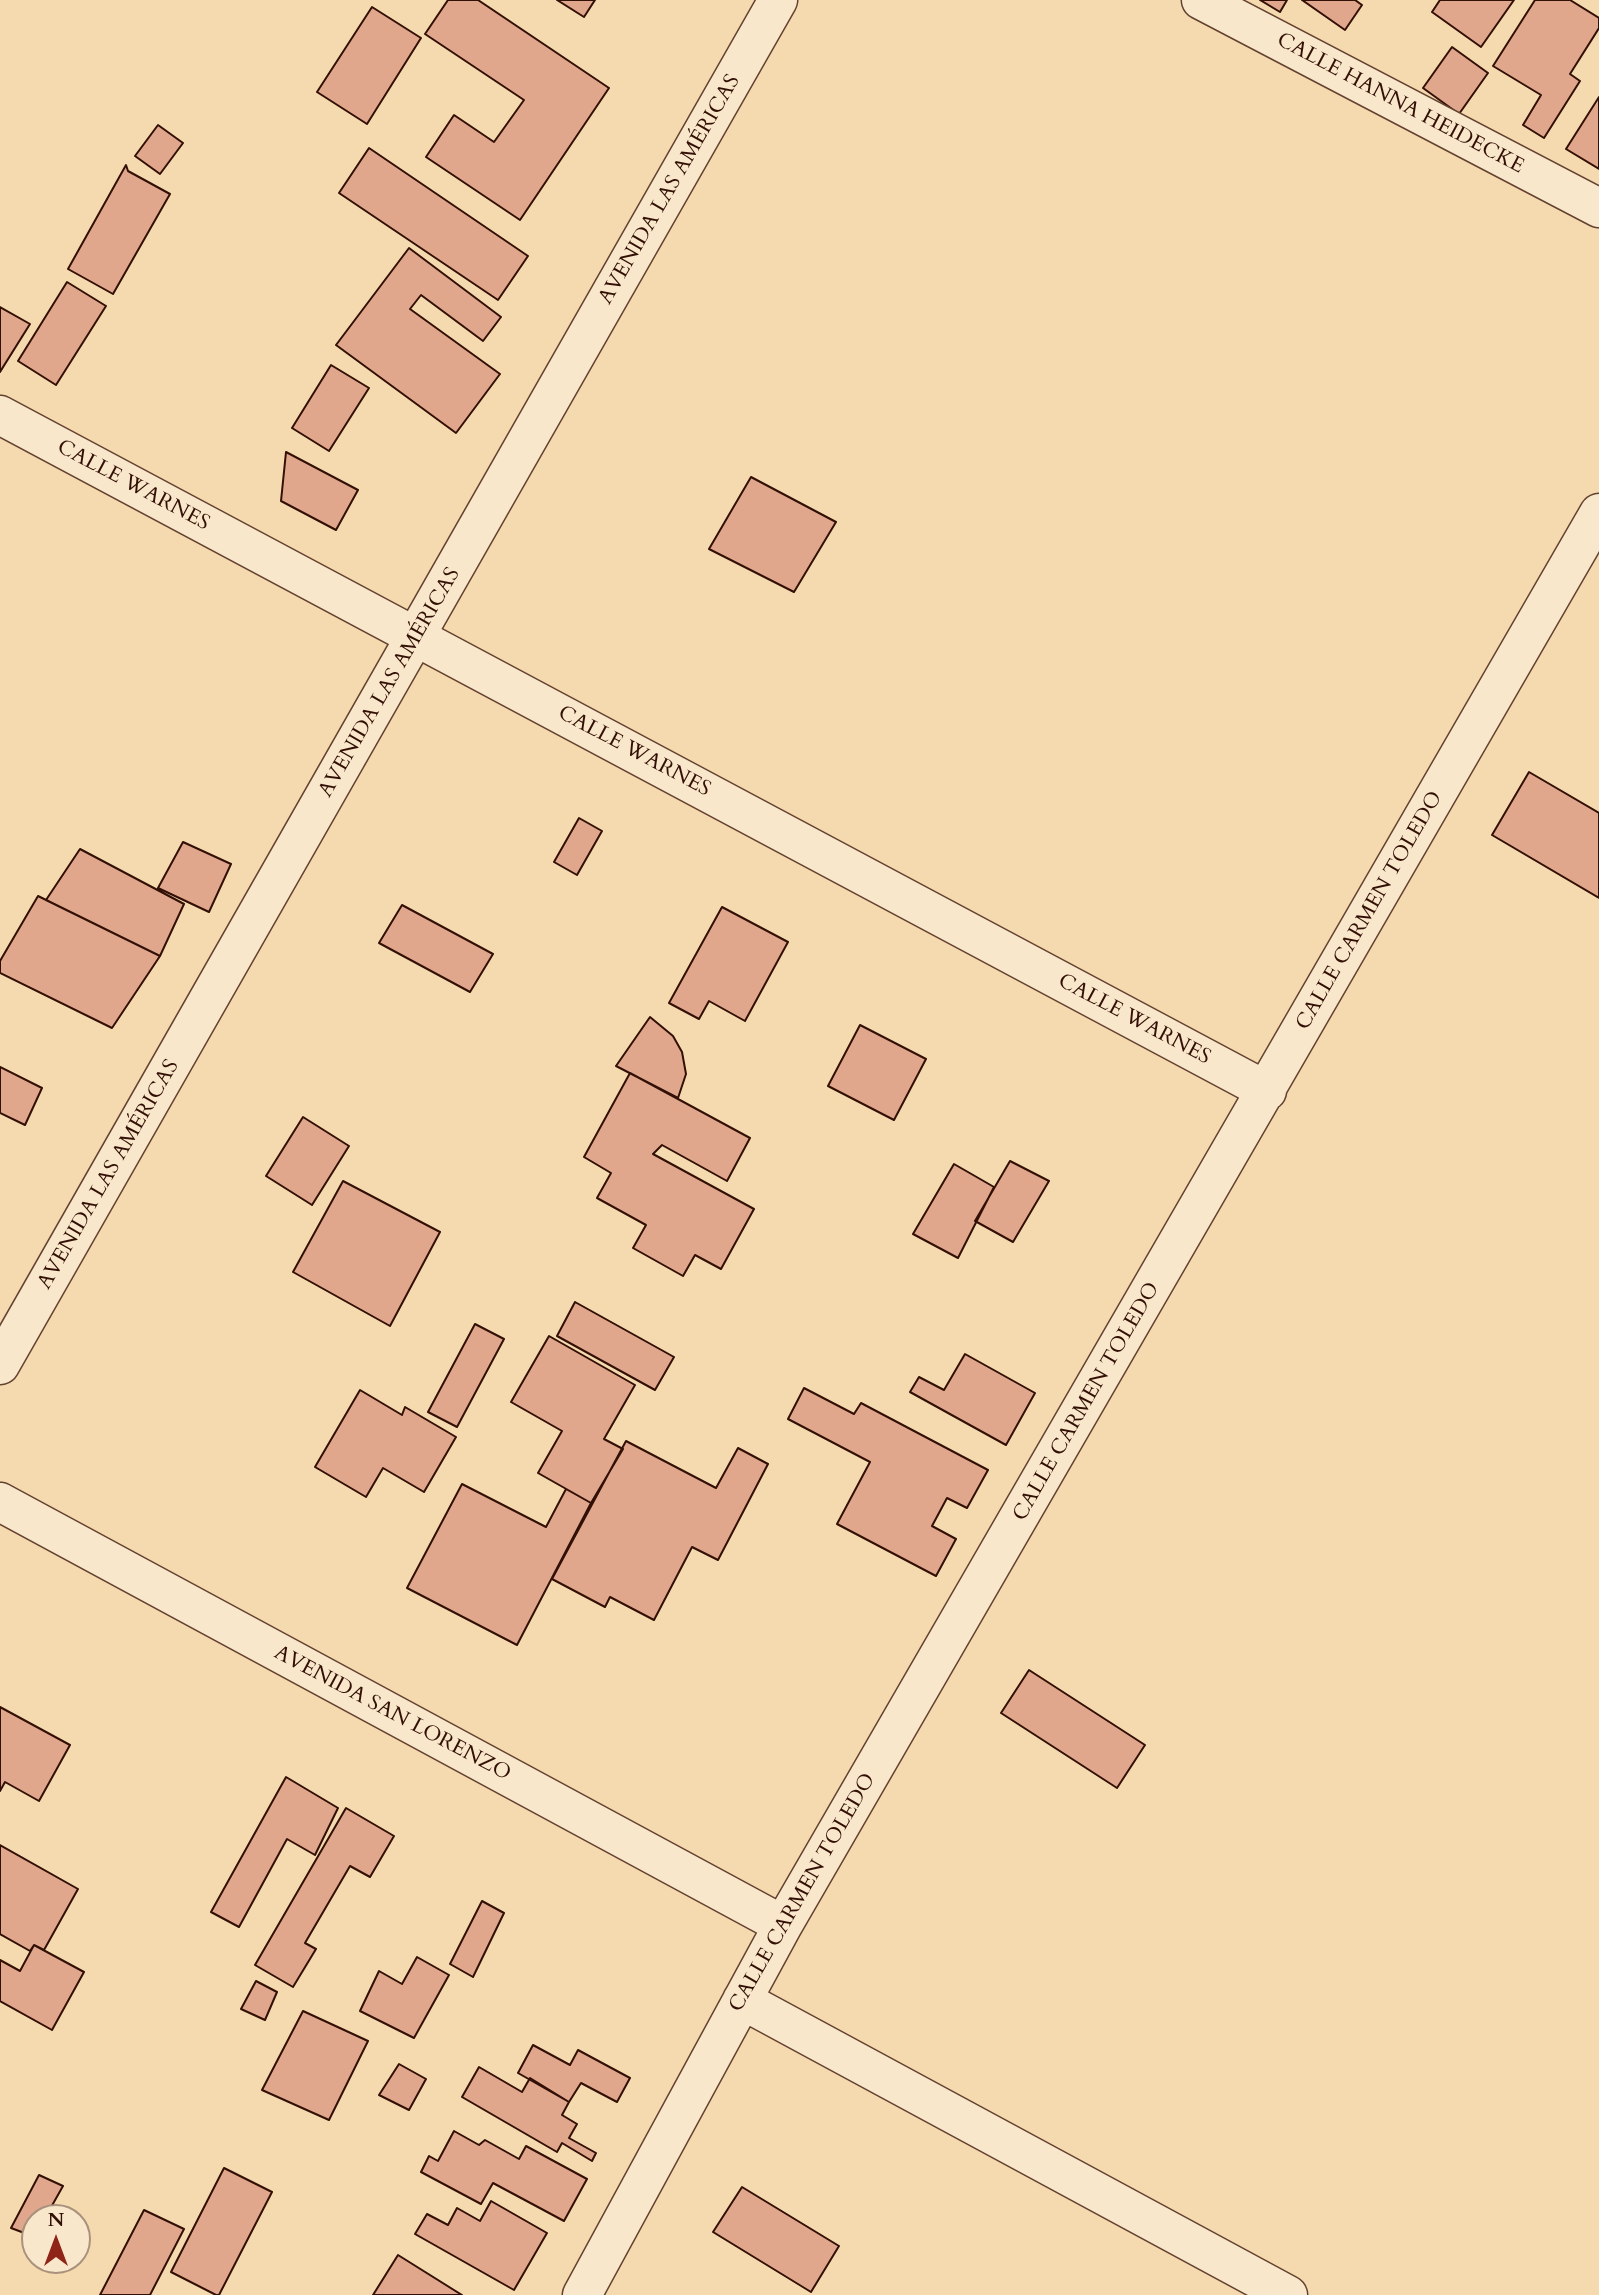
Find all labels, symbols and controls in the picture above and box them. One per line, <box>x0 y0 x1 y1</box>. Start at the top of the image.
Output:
street label: CALLE HANNA HEIDECKE <box>1272 28 1528 180</box>
street label: AVENIDA LAS AMÉRICAS <box>594 71 746 309</box>
street label: CALLE WARNES <box>52 435 214 537</box>
street label: AVENIDA LAS AMÉRICAS <box>314 564 466 802</box>
street label: CALLE WARNES <box>553 701 715 803</box>
street label: CALLE CARMEN TOLEDO <box>1291 787 1449 1035</box>
street label: CALLE WARNES <box>1053 969 1215 1071</box>
street label: AVENIDA LAS AMÉRICAS <box>33 1056 185 1294</box>
street label: CALLE CARMEN TOLEDO <box>1008 1278 1166 1526</box>
street label: AVENIDA SAN LORENZO <box>269 1641 515 1787</box>
street label: CALLE CARMEN TOLEDO <box>724 1769 882 2017</box>
north arrow <box>21 2204 91 2274</box>
text: N <box>48 2207 64 2233</box>

